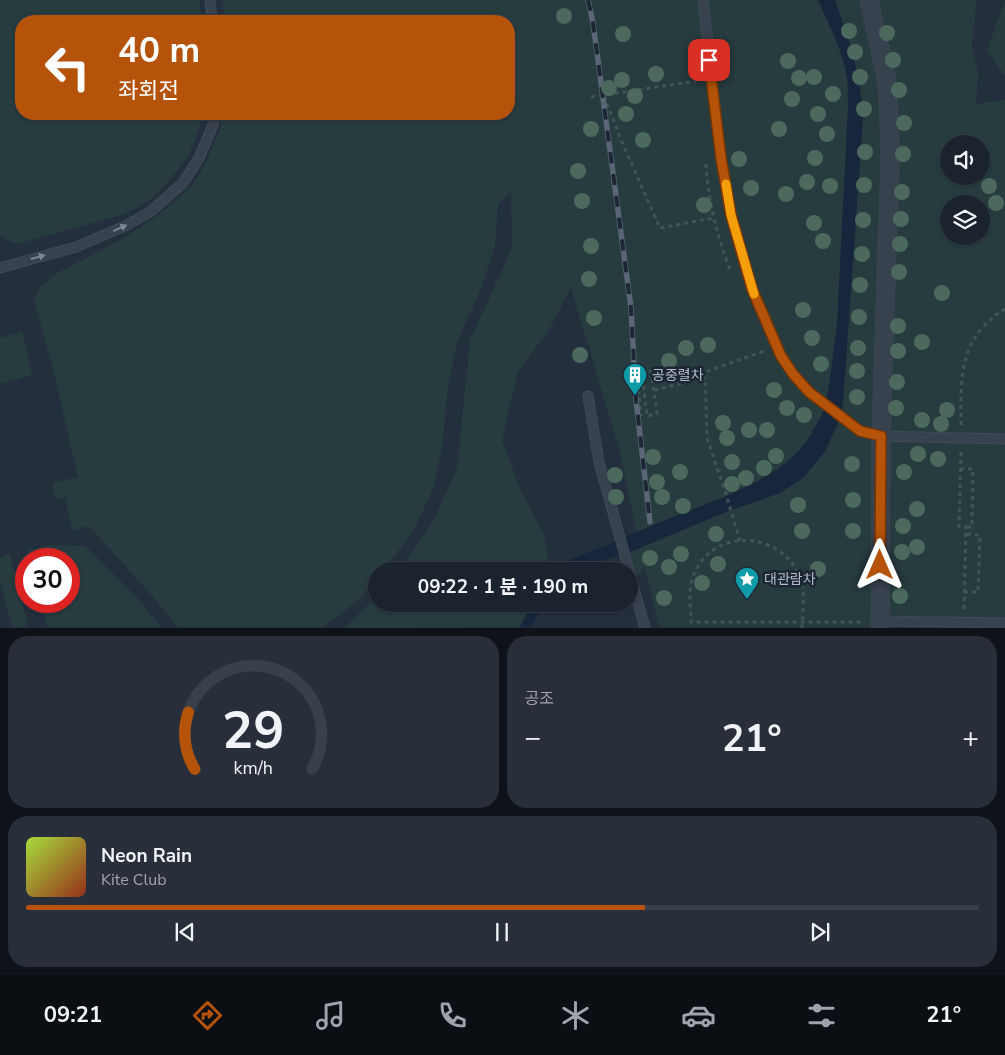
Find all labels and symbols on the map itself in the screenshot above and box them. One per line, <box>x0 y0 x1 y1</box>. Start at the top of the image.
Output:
pin <box>688 39 730 81</box>
one-way arrow <box>113 223 127 231</box>
one-way arrow <box>30 253 45 261</box>
building icon: 공중렬차 <box>622 362 648 396</box>
place label: 공중렬차 <box>652 366 704 385</box>
position arrow <box>853 538 905 590</box>
speed limit sign: 30 <box>15 548 80 613</box>
place icon: 대관람차 <box>734 566 760 600</box>
place label: 대관람차 <box>764 570 816 589</box>

